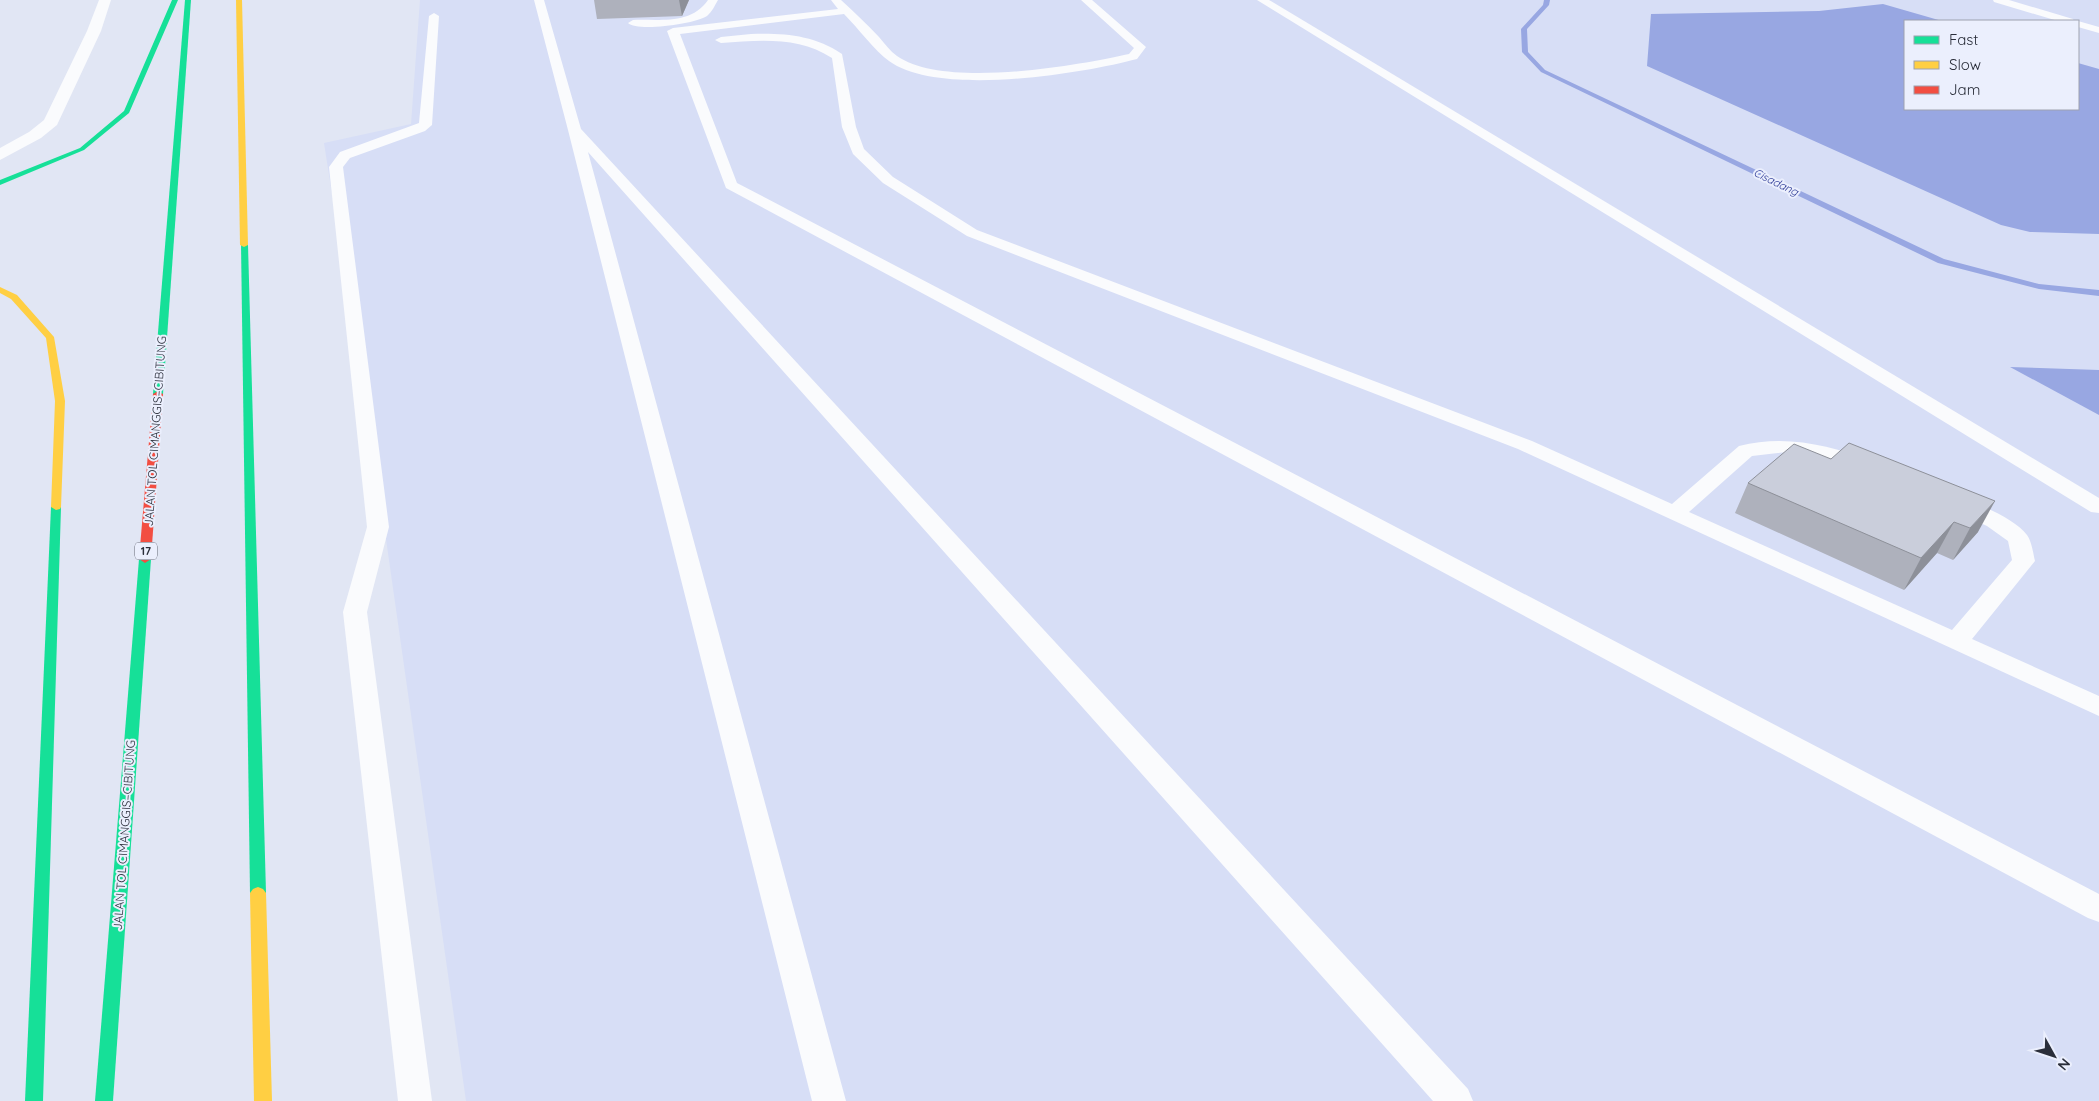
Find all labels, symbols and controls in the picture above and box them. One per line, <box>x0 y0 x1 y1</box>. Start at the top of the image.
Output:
legend <box>1904 20 2079 110</box>
text: Fast <box>1949 30 1978 49</box>
text: Slow <box>1949 55 1981 74</box>
text: Jam <box>1949 80 1980 99</box>
water label: Cisadang <box>1751 165 1802 199</box>
street label: JALAN TOL CIMANGGIS–CIBITUNG <box>141 335 169 527</box>
road number: 17 <box>135 542 157 560</box>
street label: JALAN TOL CIMANGGIS–CIBITUNG <box>110 739 138 931</box>
north arrow <box>2029 1031 2079 1081</box>
text: N <box>2054 1055 2074 1074</box>

